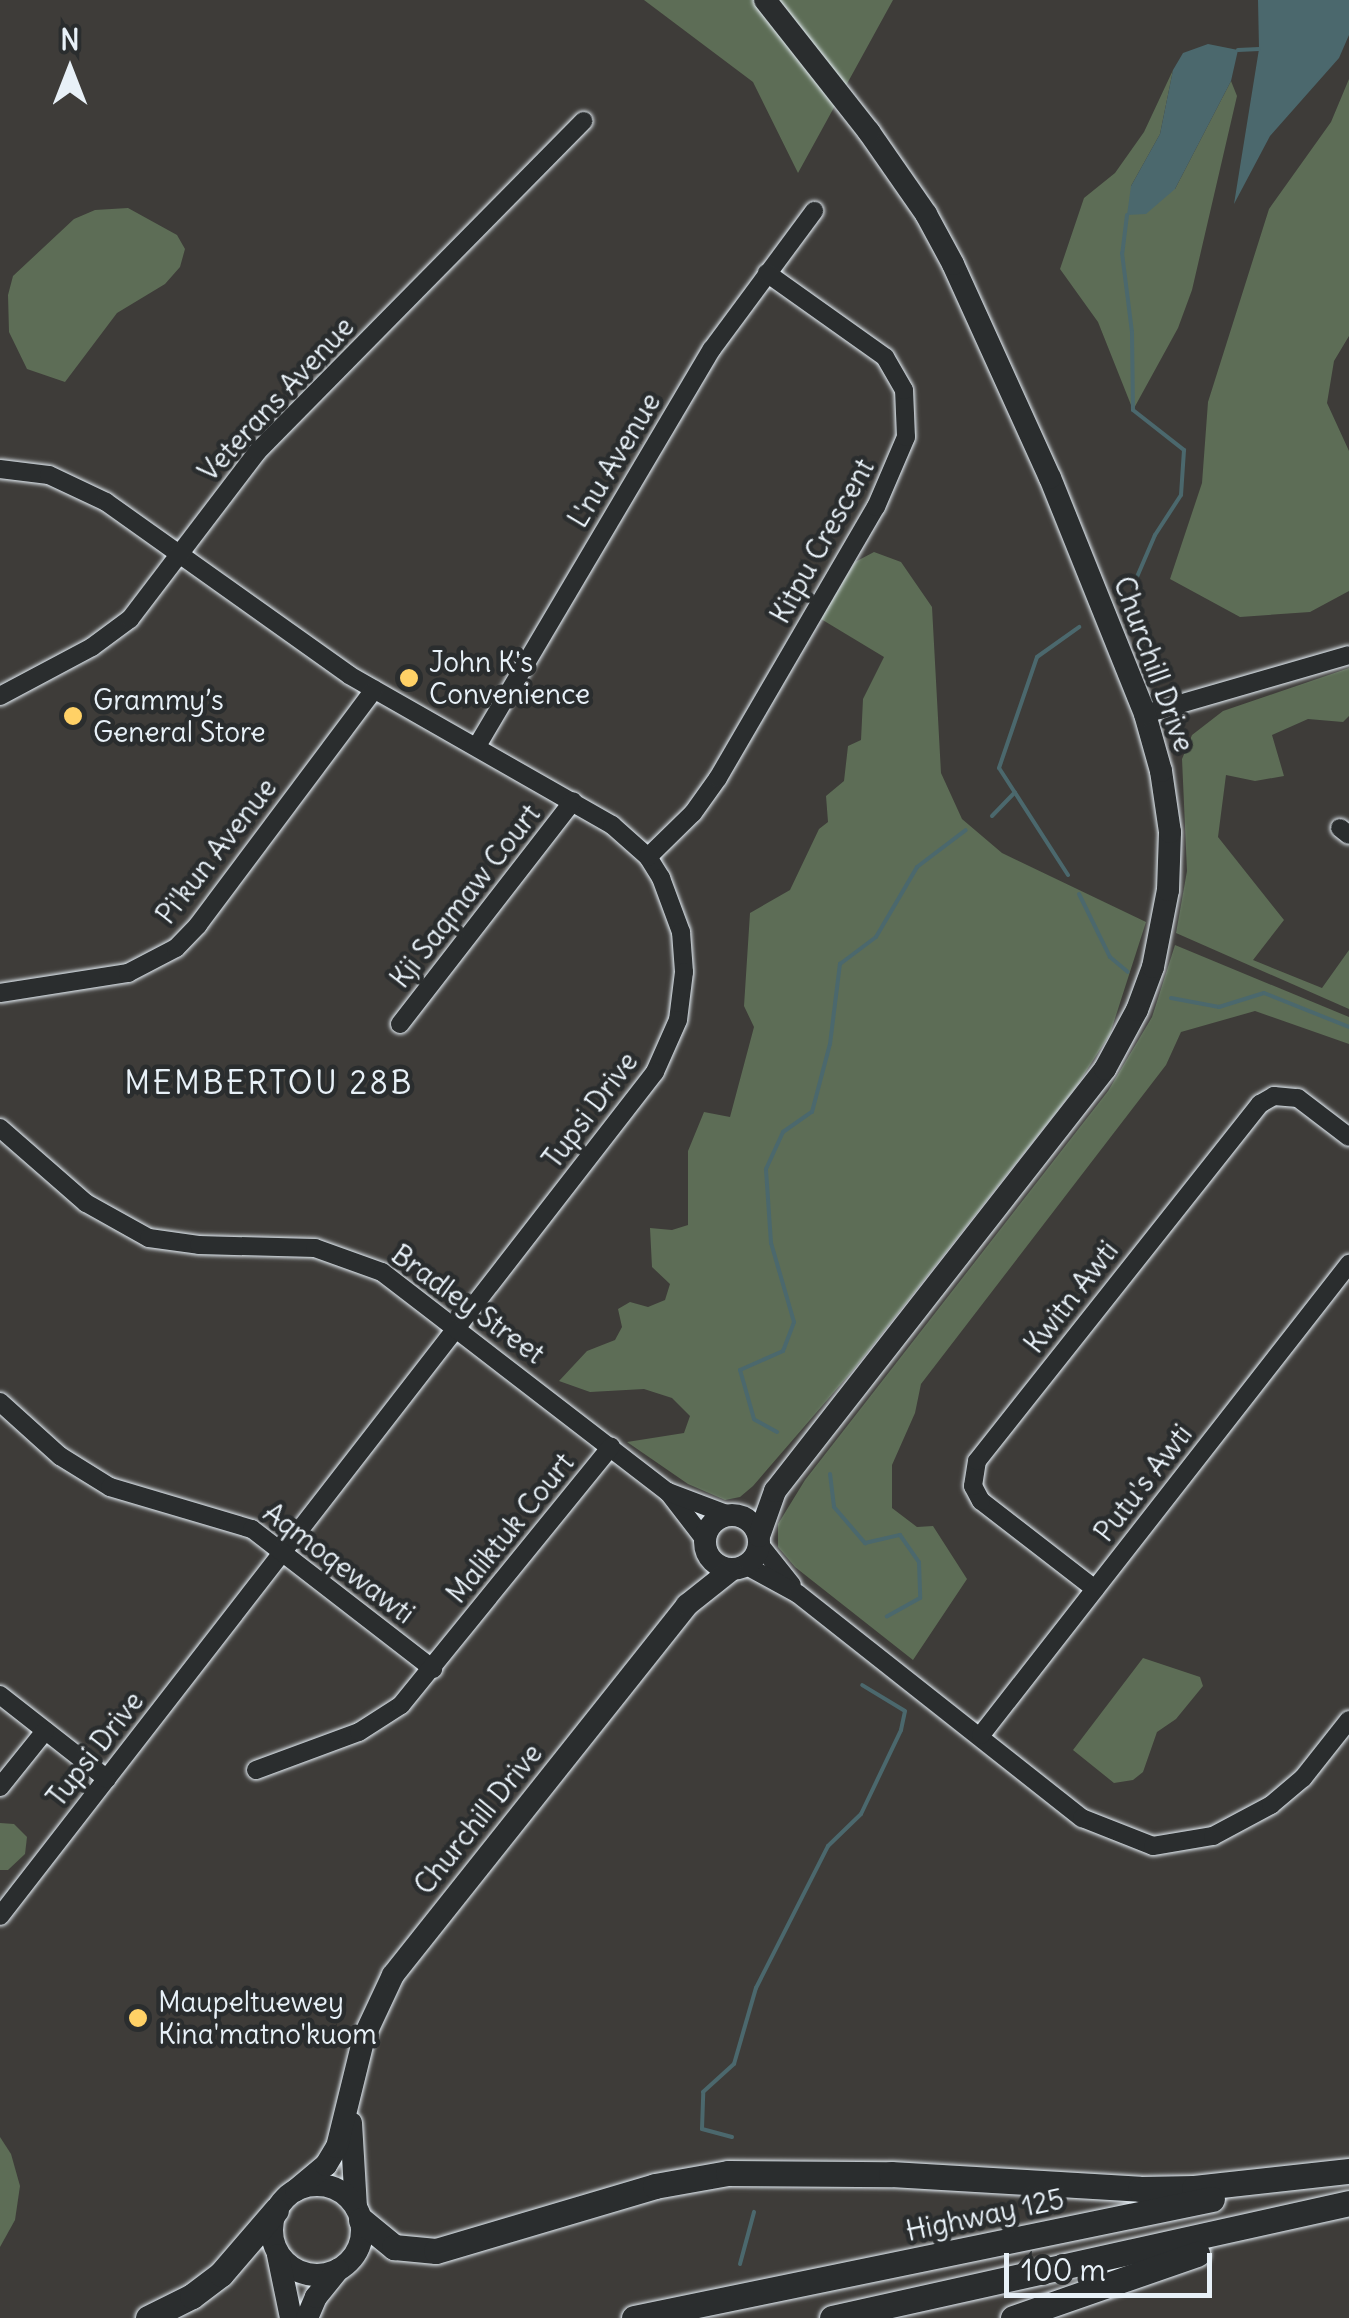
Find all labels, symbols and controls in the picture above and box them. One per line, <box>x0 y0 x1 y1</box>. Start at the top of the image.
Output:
north arrow <box>20 20 120 120</box>
text: N <box>60 22 80 58</box>
street label: Veterans Avenue <box>191 310 361 488</box>
street label: L'nu Avenue <box>561 387 667 533</box>
street label: Kitpu Crescent <box>763 453 881 629</box>
street label: Churchill Drive <box>1107 572 1201 756</box>
place label: John K's Convenience <box>429 645 590 711</box>
marker: John K's Convenience <box>398 667 420 689</box>
place label: Grammy’s General Store <box>93 683 266 749</box>
marker: Grammy’s General Store <box>62 705 84 727</box>
street label: Pi'kun Avenue <box>149 771 283 931</box>
street label: Kji Saqmaw Court <box>383 798 547 994</box>
street label: Tupsi Drive <box>535 1045 645 1175</box>
district label: MEMBERTOU 28B <box>124 1064 414 1102</box>
street label: Kwitn Awti <box>1017 1234 1125 1360</box>
street label: Bradley Street <box>385 1237 551 1371</box>
street label: Putu's Awti <box>1087 1418 1199 1548</box>
street label: Maliktuk Court <box>439 1446 581 1610</box>
street label: Aqmoqewawti <box>257 1495 421 1631</box>
street label: Tupsi Drive <box>40 1685 150 1813</box>
street label: Churchill Drive <box>407 1737 549 1901</box>
place label: Maupeltuewey Kina'matno'kuom <box>158 1985 377 2051</box>
marker: Maupeltuewey Kina'matno'kuom <box>127 2007 149 2029</box>
street label: Highway 125 <box>903 2182 1067 2248</box>
scale bar <box>1009 2233 1216 2295</box>
text: 100 m <box>1021 2251 1106 2289</box>

